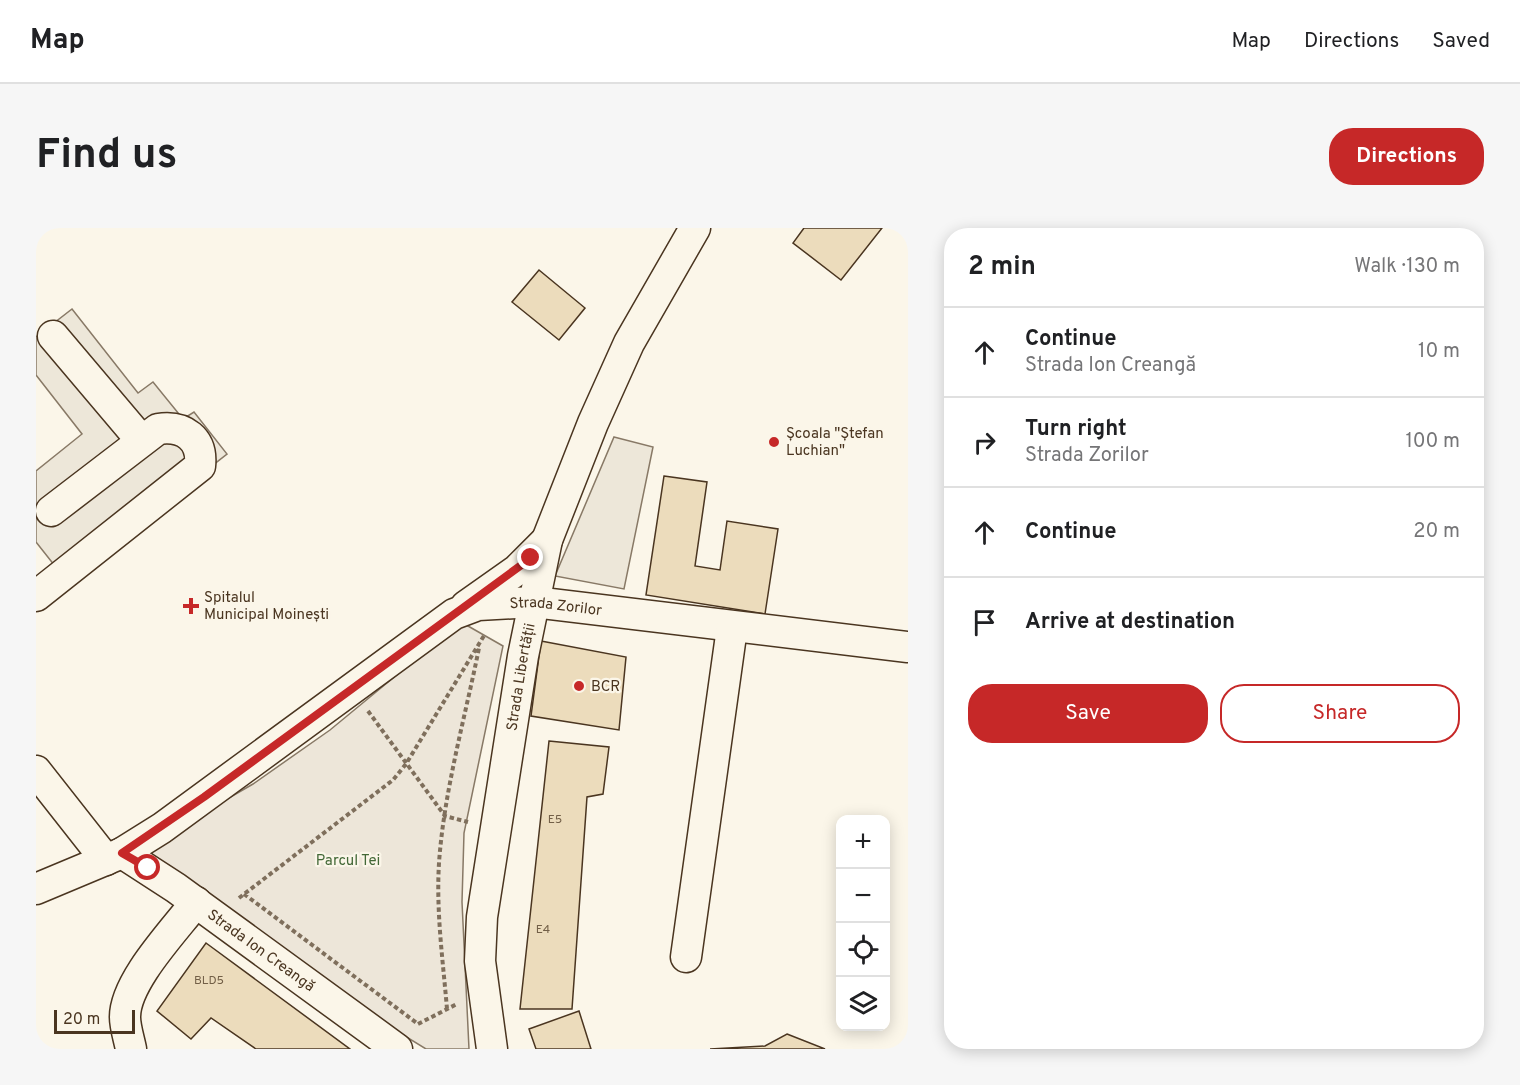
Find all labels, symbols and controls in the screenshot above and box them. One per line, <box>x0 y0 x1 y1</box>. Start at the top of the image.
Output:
text: Map <box>30 23 85 59</box>
text: Map <box>1231 28 1271 55</box>
text: Directions <box>1304 28 1399 55</box>
text: Saved <box>1432 28 1490 55</box>
button: Directions <box>1329 128 1484 185</box>
text: Find us <box>36 130 177 183</box>
text: 2 min <box>968 251 1036 284</box>
text: Walk · 130 m <box>1354 254 1460 280</box>
text: Continue <box>1025 326 1116 353</box>
icon: ahead <box>968 336 1001 369</box>
text: 10 m <box>1418 339 1460 365</box>
text: Strada Ion Creangă <box>1025 353 1196 379</box>
text: Turn right <box>1025 416 1127 443</box>
place label: Școala "Ștefan Luchian" <box>786 425 884 461</box>
icon: right <box>968 426 1001 459</box>
text: 100 m <box>1405 429 1460 455</box>
marker: Școala "Ștefan Luchian" <box>767 435 781 449</box>
text: Strada Zorilor <box>1025 443 1149 469</box>
icon: ahead <box>968 516 1001 549</box>
text: Continue <box>1025 519 1116 546</box>
text: 20 m <box>1413 519 1460 545</box>
route end <box>517 544 543 570</box>
place label: Spitalul Municipal Moinești <box>204 589 329 625</box>
street label: Strada Zorilor <box>509 594 603 621</box>
marker: Spitalul Municipal Moinești <box>182 597 200 615</box>
icon: arrive <box>968 606 1001 639</box>
text: Arrive at destination <box>1025 609 1235 636</box>
street label: Strada Libertății <box>503 622 541 732</box>
place label: BCR <box>591 678 620 697</box>
marker: BCR <box>572 679 586 693</box>
button: Save <box>968 684 1208 743</box>
button: Share <box>1220 684 1460 743</box>
house number: E5 <box>548 812 562 828</box>
map controls <box>836 815 890 1031</box>
button: + <box>836 815 890 869</box>
park label: Parcul Tei <box>316 852 380 871</box>
route start <box>134 854 160 880</box>
button: − <box>836 869 890 923</box>
street label: Strada Ion Creangă <box>203 906 318 997</box>
house number: E4 <box>536 922 550 938</box>
button: locate <box>836 923 890 977</box>
house number: BLD5 <box>194 973 224 989</box>
button: layers <box>836 977 890 1031</box>
scale bar <box>54 1007 135 1034</box>
text: 20 m <box>63 1010 100 1030</box>

